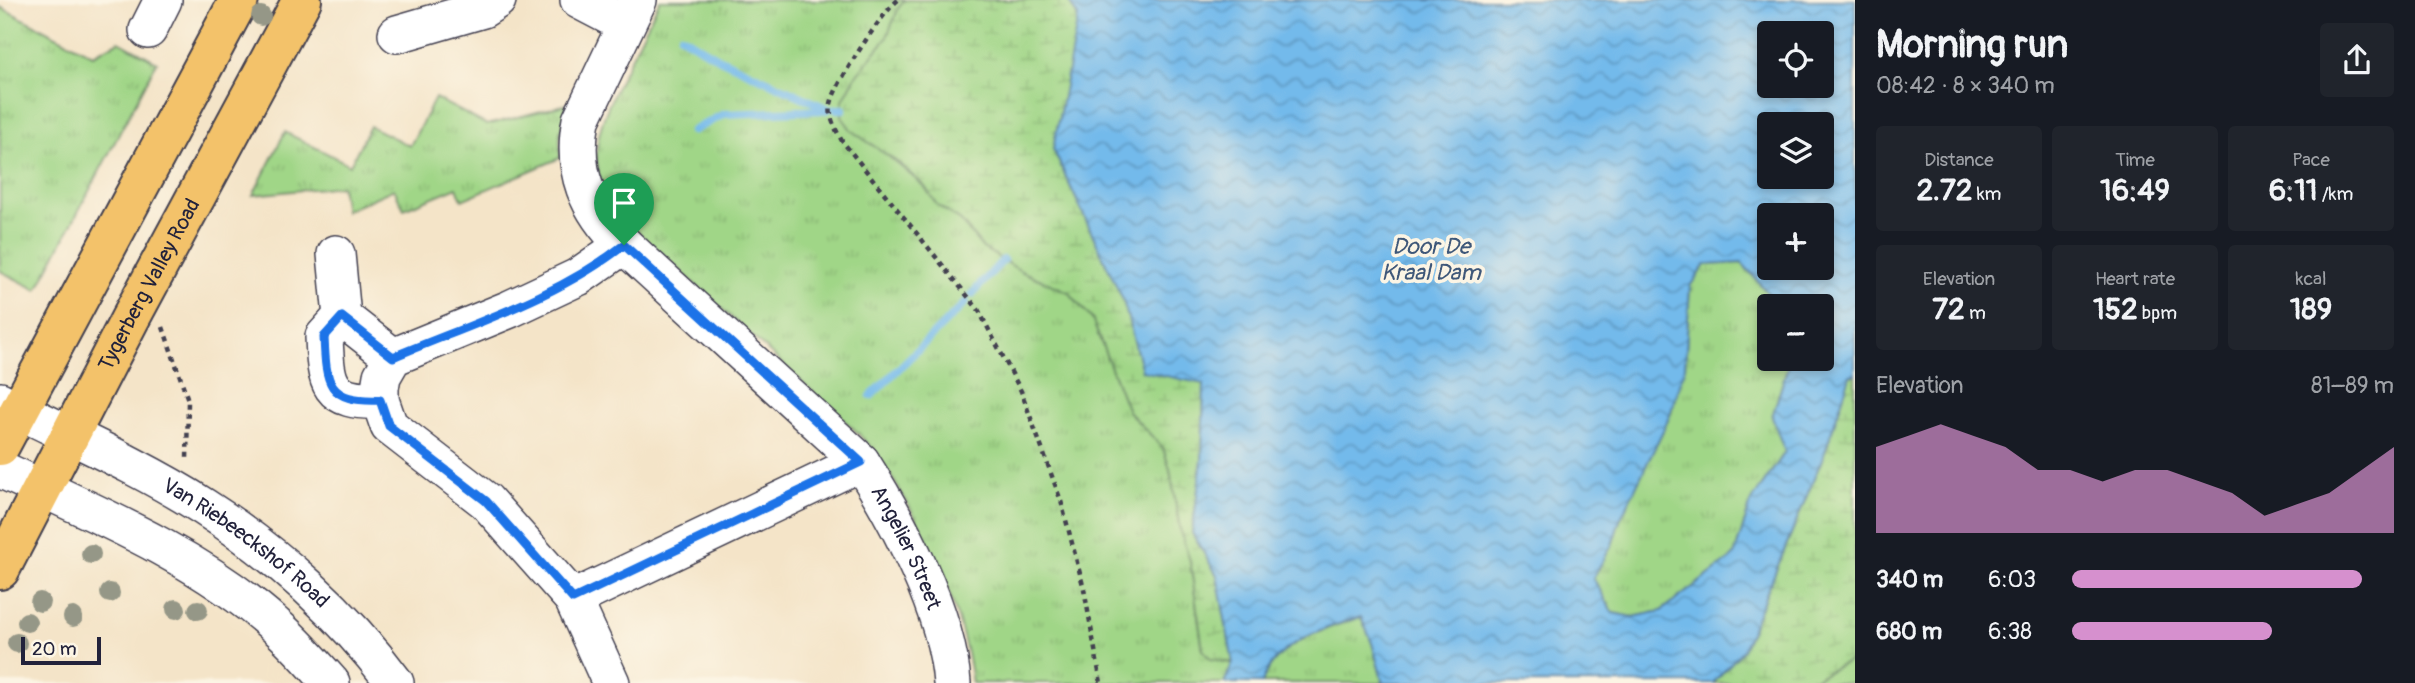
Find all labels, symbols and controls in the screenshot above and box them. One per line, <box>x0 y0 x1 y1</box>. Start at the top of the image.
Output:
map controls <box>1757 21 1834 371</box>
button: locate <box>1757 21 1834 98</box>
text: Morning run <box>1876 21 2068 69</box>
button: share <box>2320 23 2394 97</box>
text: 08:42 · 8 × 340 m <box>1876 71 2055 100</box>
button: layers <box>1757 112 1834 189</box>
text: Distance <box>1924 148 1994 172</box>
text: Time <box>2115 148 2155 172</box>
text: Pace <box>2292 148 2330 172</box>
text: 2.72 <box>1917 172 1973 209</box>
text: 16:49 <box>2100 172 2170 209</box>
text: 6:11 <box>2269 172 2318 209</box>
pin <box>594 173 654 245</box>
text: km <box>1973 182 2001 206</box>
text: /km <box>2318 182 2353 206</box>
icon: arrive <box>605 184 643 222</box>
street label: Tygerberg Valley Road <box>93 194 206 376</box>
button: + <box>1757 203 1834 280</box>
water label: Door De Kraal Dam <box>1381 232 1482 287</box>
text: Elevation <box>1923 267 1995 291</box>
text: Heart rate <box>2095 267 2175 291</box>
text: kcal <box>2296 267 2326 291</box>
text: 72 <box>1932 291 1965 328</box>
text: 152 <box>2093 291 2138 328</box>
text: 189 <box>2290 291 2332 328</box>
button: − <box>1757 294 1834 371</box>
text: m <box>1965 301 1986 325</box>
text: bpm <box>2138 301 2177 325</box>
text: Elevation <box>1876 371 1964 400</box>
text: 81–89 m <box>2311 371 2394 400</box>
street label: Van Riebeeckshof Road <box>158 472 335 614</box>
street label: Angelier Street <box>864 481 947 614</box>
text: 340 m <box>1876 565 1943 594</box>
text: 6:03 <box>1988 565 2036 594</box>
text: 680 m <box>1876 617 1942 646</box>
text: 6:38 <box>1988 617 2032 646</box>
scale bar <box>21 634 102 666</box>
text: 20 m <box>32 637 77 661</box>

